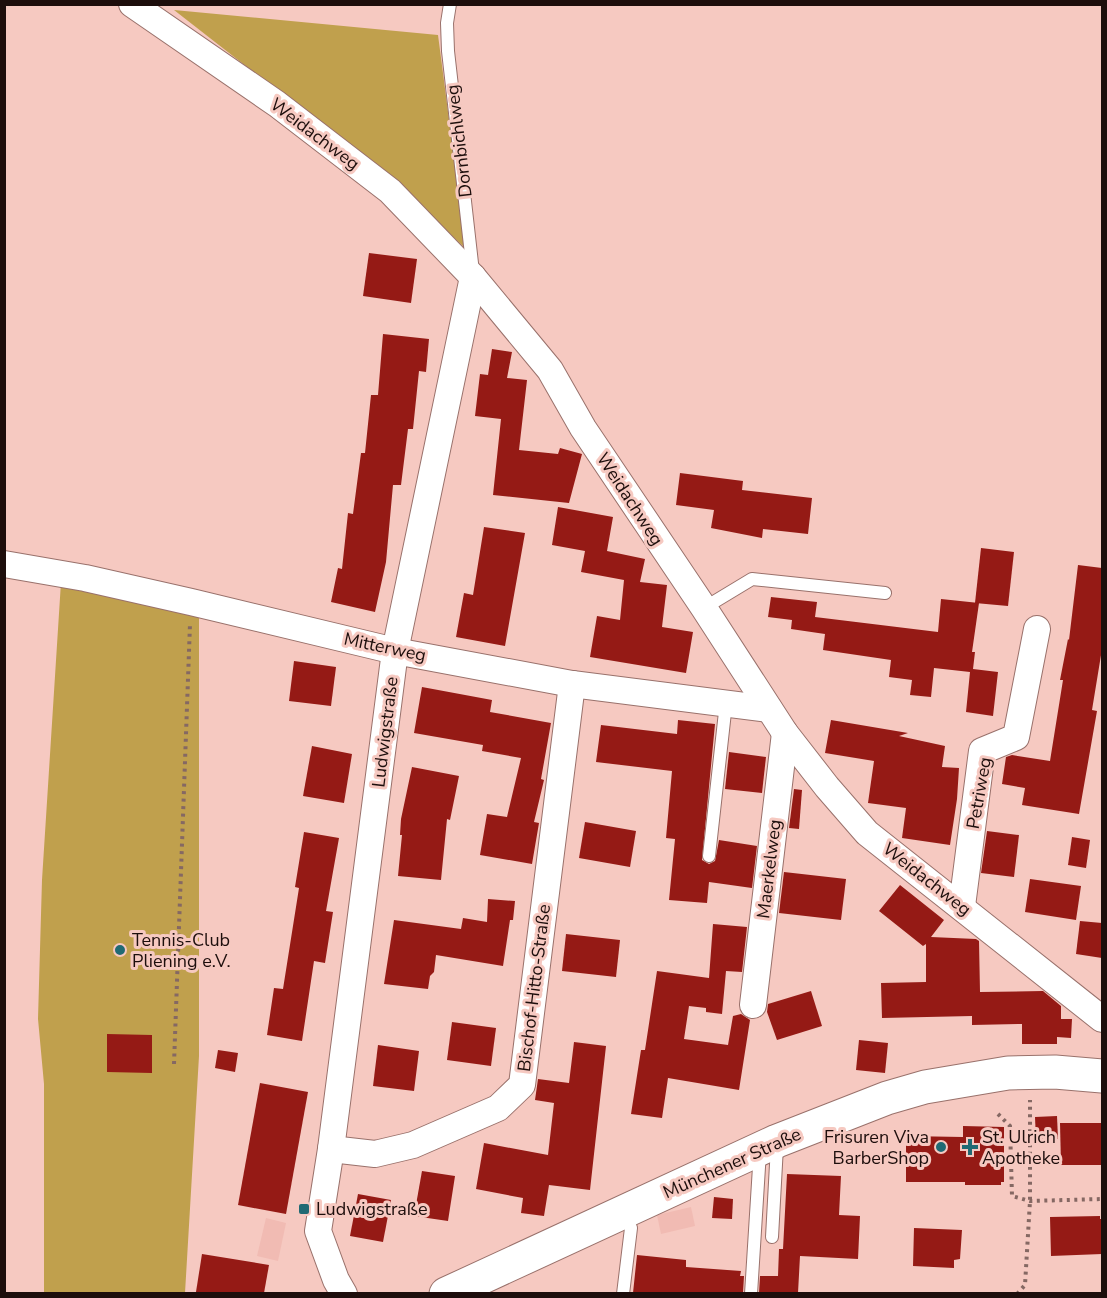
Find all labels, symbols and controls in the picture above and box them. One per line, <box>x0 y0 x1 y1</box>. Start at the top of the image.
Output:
street label: Dornbichlweg <box>440 83 478 199</box>
street label: Weidachweg <box>265 92 365 176</box>
street label: Weidachweg <box>591 448 669 550</box>
street label: Mitterweg <box>342 627 428 667</box>
street label: Ludwigstraße <box>366 675 404 789</box>
street label: Petriweg <box>961 755 997 831</box>
street label: Maerkelweg <box>751 818 787 920</box>
street label: Weidachweg <box>878 837 976 921</box>
street label: Bischof-Hitto-Straße <box>512 903 556 1073</box>
place label: Tennis-Club Pliening e.V. <box>132 928 231 973</box>
marker: Tennis-Club Pliening e.V. <box>113 943 127 957</box>
street label: Münchener Straße <box>659 1122 805 1204</box>
place label: Frisuren Viva BarberShop <box>824 1125 929 1170</box>
place label: St. Ulrich Apotheke <box>982 1125 1060 1170</box>
marker: Frisuren Viva BarberShop <box>934 1140 948 1154</box>
marker: St. Ulrich Apotheke <box>963 1140 977 1154</box>
place label: Ludwigstraße <box>316 1197 427 1221</box>
marker: Ludwigstraße <box>297 1202 311 1216</box>

